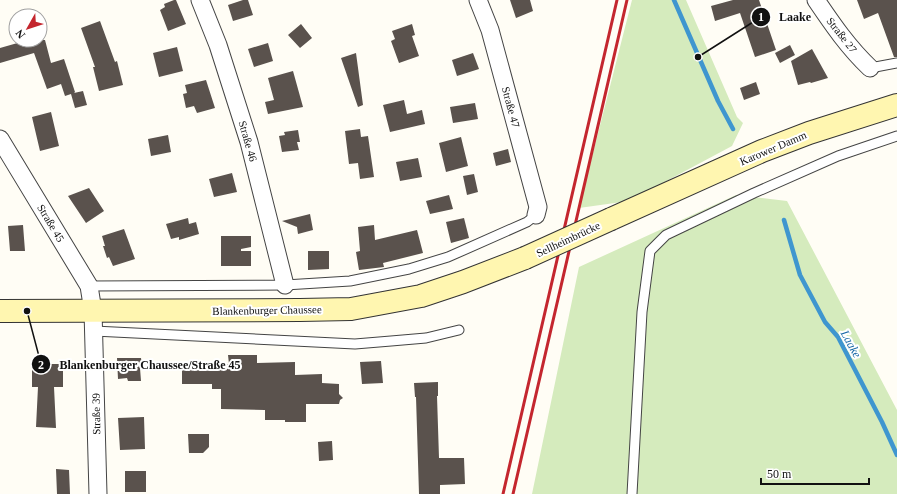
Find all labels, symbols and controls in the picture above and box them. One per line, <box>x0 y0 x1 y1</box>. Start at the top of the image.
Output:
callout: Laake <box>751 5 819 29</box>
north arrow <box>8 8 48 48</box>
text: 1 <box>758 10 764 24</box>
text: Laake <box>779 10 812 24</box>
street label: Straße 27 <box>824 15 860 56</box>
text: N <box>13 27 27 41</box>
street label: Straße 47 <box>500 85 522 129</box>
street label: Straße 46 <box>236 119 260 163</box>
street label: Karower Damm <box>738 128 809 167</box>
street label: Straße 45 <box>35 202 67 244</box>
street label: Sellheimbrücke <box>534 219 602 259</box>
street label: Blankenburger Chaussee <box>212 303 322 317</box>
water label: Laake <box>837 327 865 361</box>
callout: Blankenburger Chaussee/Straße 45 <box>31 352 249 376</box>
text: 2 <box>38 358 44 372</box>
text: Blankenburger Chaussee/Straße 45 <box>59 358 241 372</box>
street label: Straße 39 <box>90 392 102 435</box>
scale bar <box>761 460 869 486</box>
text: 50 m <box>767 467 792 481</box>

